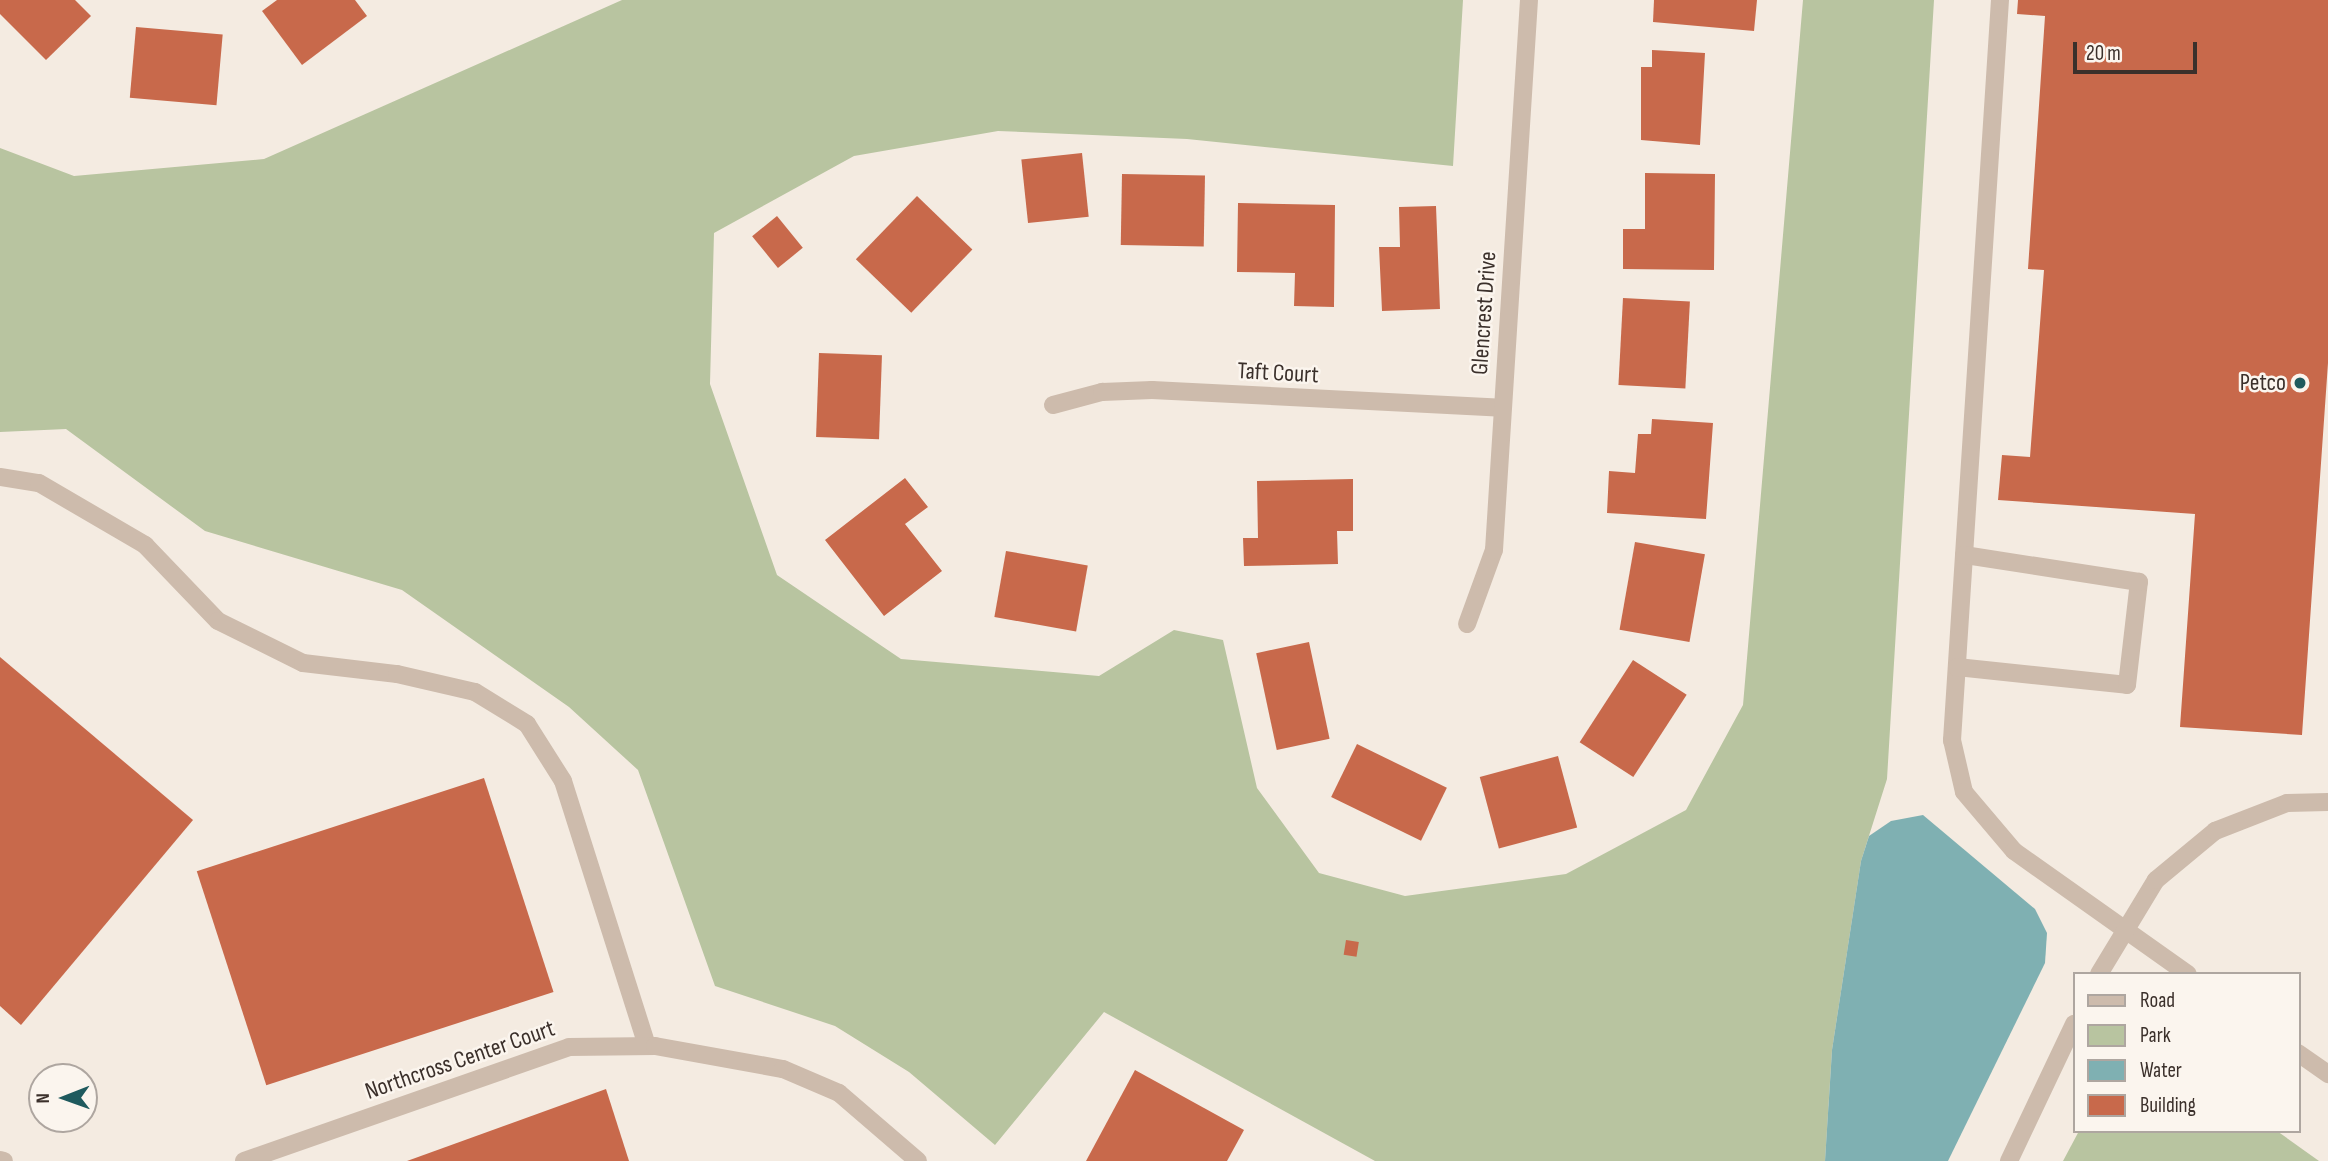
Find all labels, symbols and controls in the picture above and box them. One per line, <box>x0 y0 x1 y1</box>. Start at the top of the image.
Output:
scale bar <box>2076 28 2200 72</box>
text: 20 m <box>2086 41 2121 66</box>
street label: Glencrest Drive <box>1465 250 1503 376</box>
street label: Taft Court <box>1237 356 1319 390</box>
place label: Petco <box>2240 369 2286 397</box>
marker: Petco <box>2292 375 2308 391</box>
legend <box>2072 972 2300 1133</box>
text: Road <box>2140 988 2175 1013</box>
street label: Northcross Center Court <box>361 1014 559 1106</box>
text: Park <box>2140 1023 2171 1048</box>
text: Water <box>2140 1058 2182 1083</box>
north arrow <box>28 1063 98 1133</box>
text: N <box>32 1093 55 1104</box>
text: Building <box>2140 1093 2196 1118</box>

